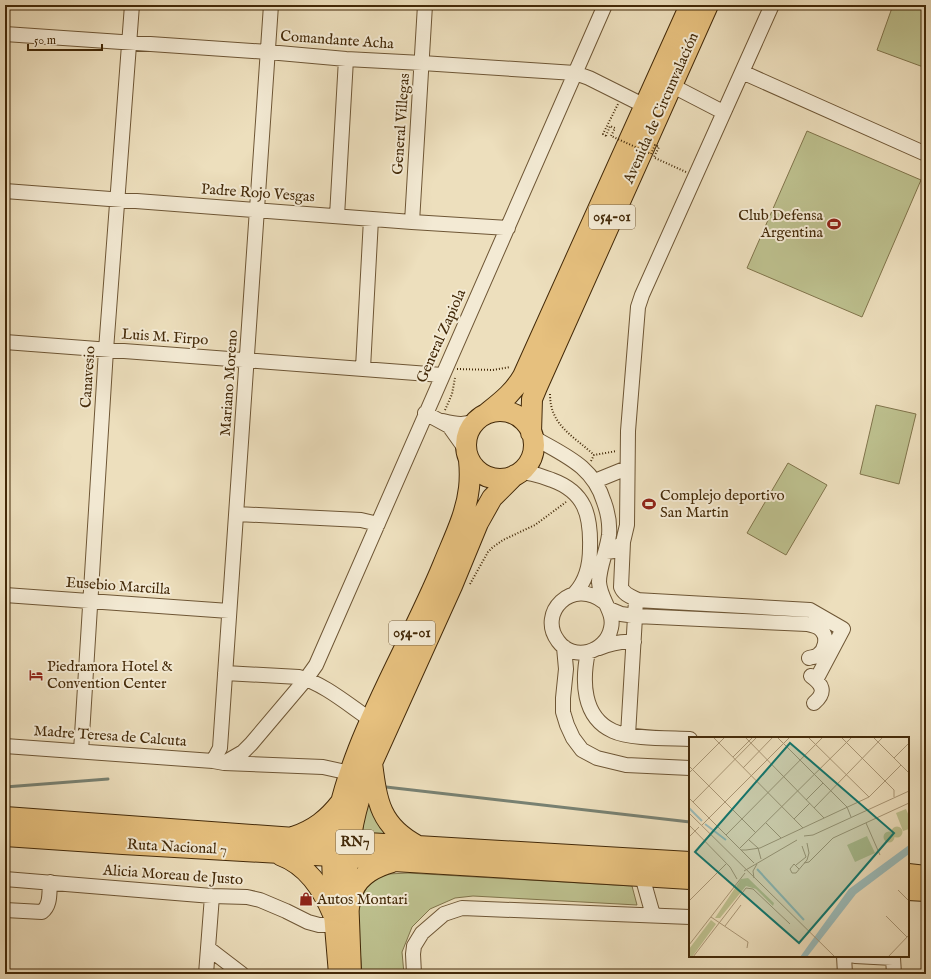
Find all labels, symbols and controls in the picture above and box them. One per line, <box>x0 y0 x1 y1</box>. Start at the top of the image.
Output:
scale bar <box>28 26 102 52</box>
street label: Comandante Acha <box>280 27 395 53</box>
street label: Avenida de Circunvalación <box>619 29 703 187</box>
text: 50 m <box>34 33 56 48</box>
street label: General Villegas <box>388 73 414 175</box>
street label: Padre Rojo Vesgas <box>200 180 316 206</box>
road number: 054-01 <box>589 205 635 229</box>
place label: Club Defensa Argentina <box>738 206 824 242</box>
sports icon: Club Defensa Argentina <box>826 216 842 232</box>
street label: General Zapiola <box>412 286 470 386</box>
street label: Luis M. Firpo <box>121 324 209 350</box>
street label: Mariano Moreno <box>216 329 242 437</box>
street label: Canavesio <box>76 345 100 409</box>
place label: Complejo deportivo San Martin <box>660 486 785 522</box>
sports icon: Complejo deportivo San Martin <box>641 496 657 512</box>
street label: Eusebio Marcilla <box>65 573 171 599</box>
road number: 054-01 <box>389 621 435 645</box>
place label: Piedramora Hotel & Convention Center <box>47 657 173 693</box>
hotel icon: Piedramora Hotel & Convention Center <box>28 667 44 683</box>
street label: Madre Teresa de Calcuta <box>33 721 188 751</box>
inset map <box>689 737 909 957</box>
road number: RN7 <box>336 830 374 854</box>
street label: Ruta Nacional 7 <box>126 835 228 859</box>
street label: Alicia Moreau de Justo <box>101 861 244 889</box>
place label: Autos Montari <box>316 890 408 909</box>
shop icon: Autos Montari <box>298 891 314 907</box>

